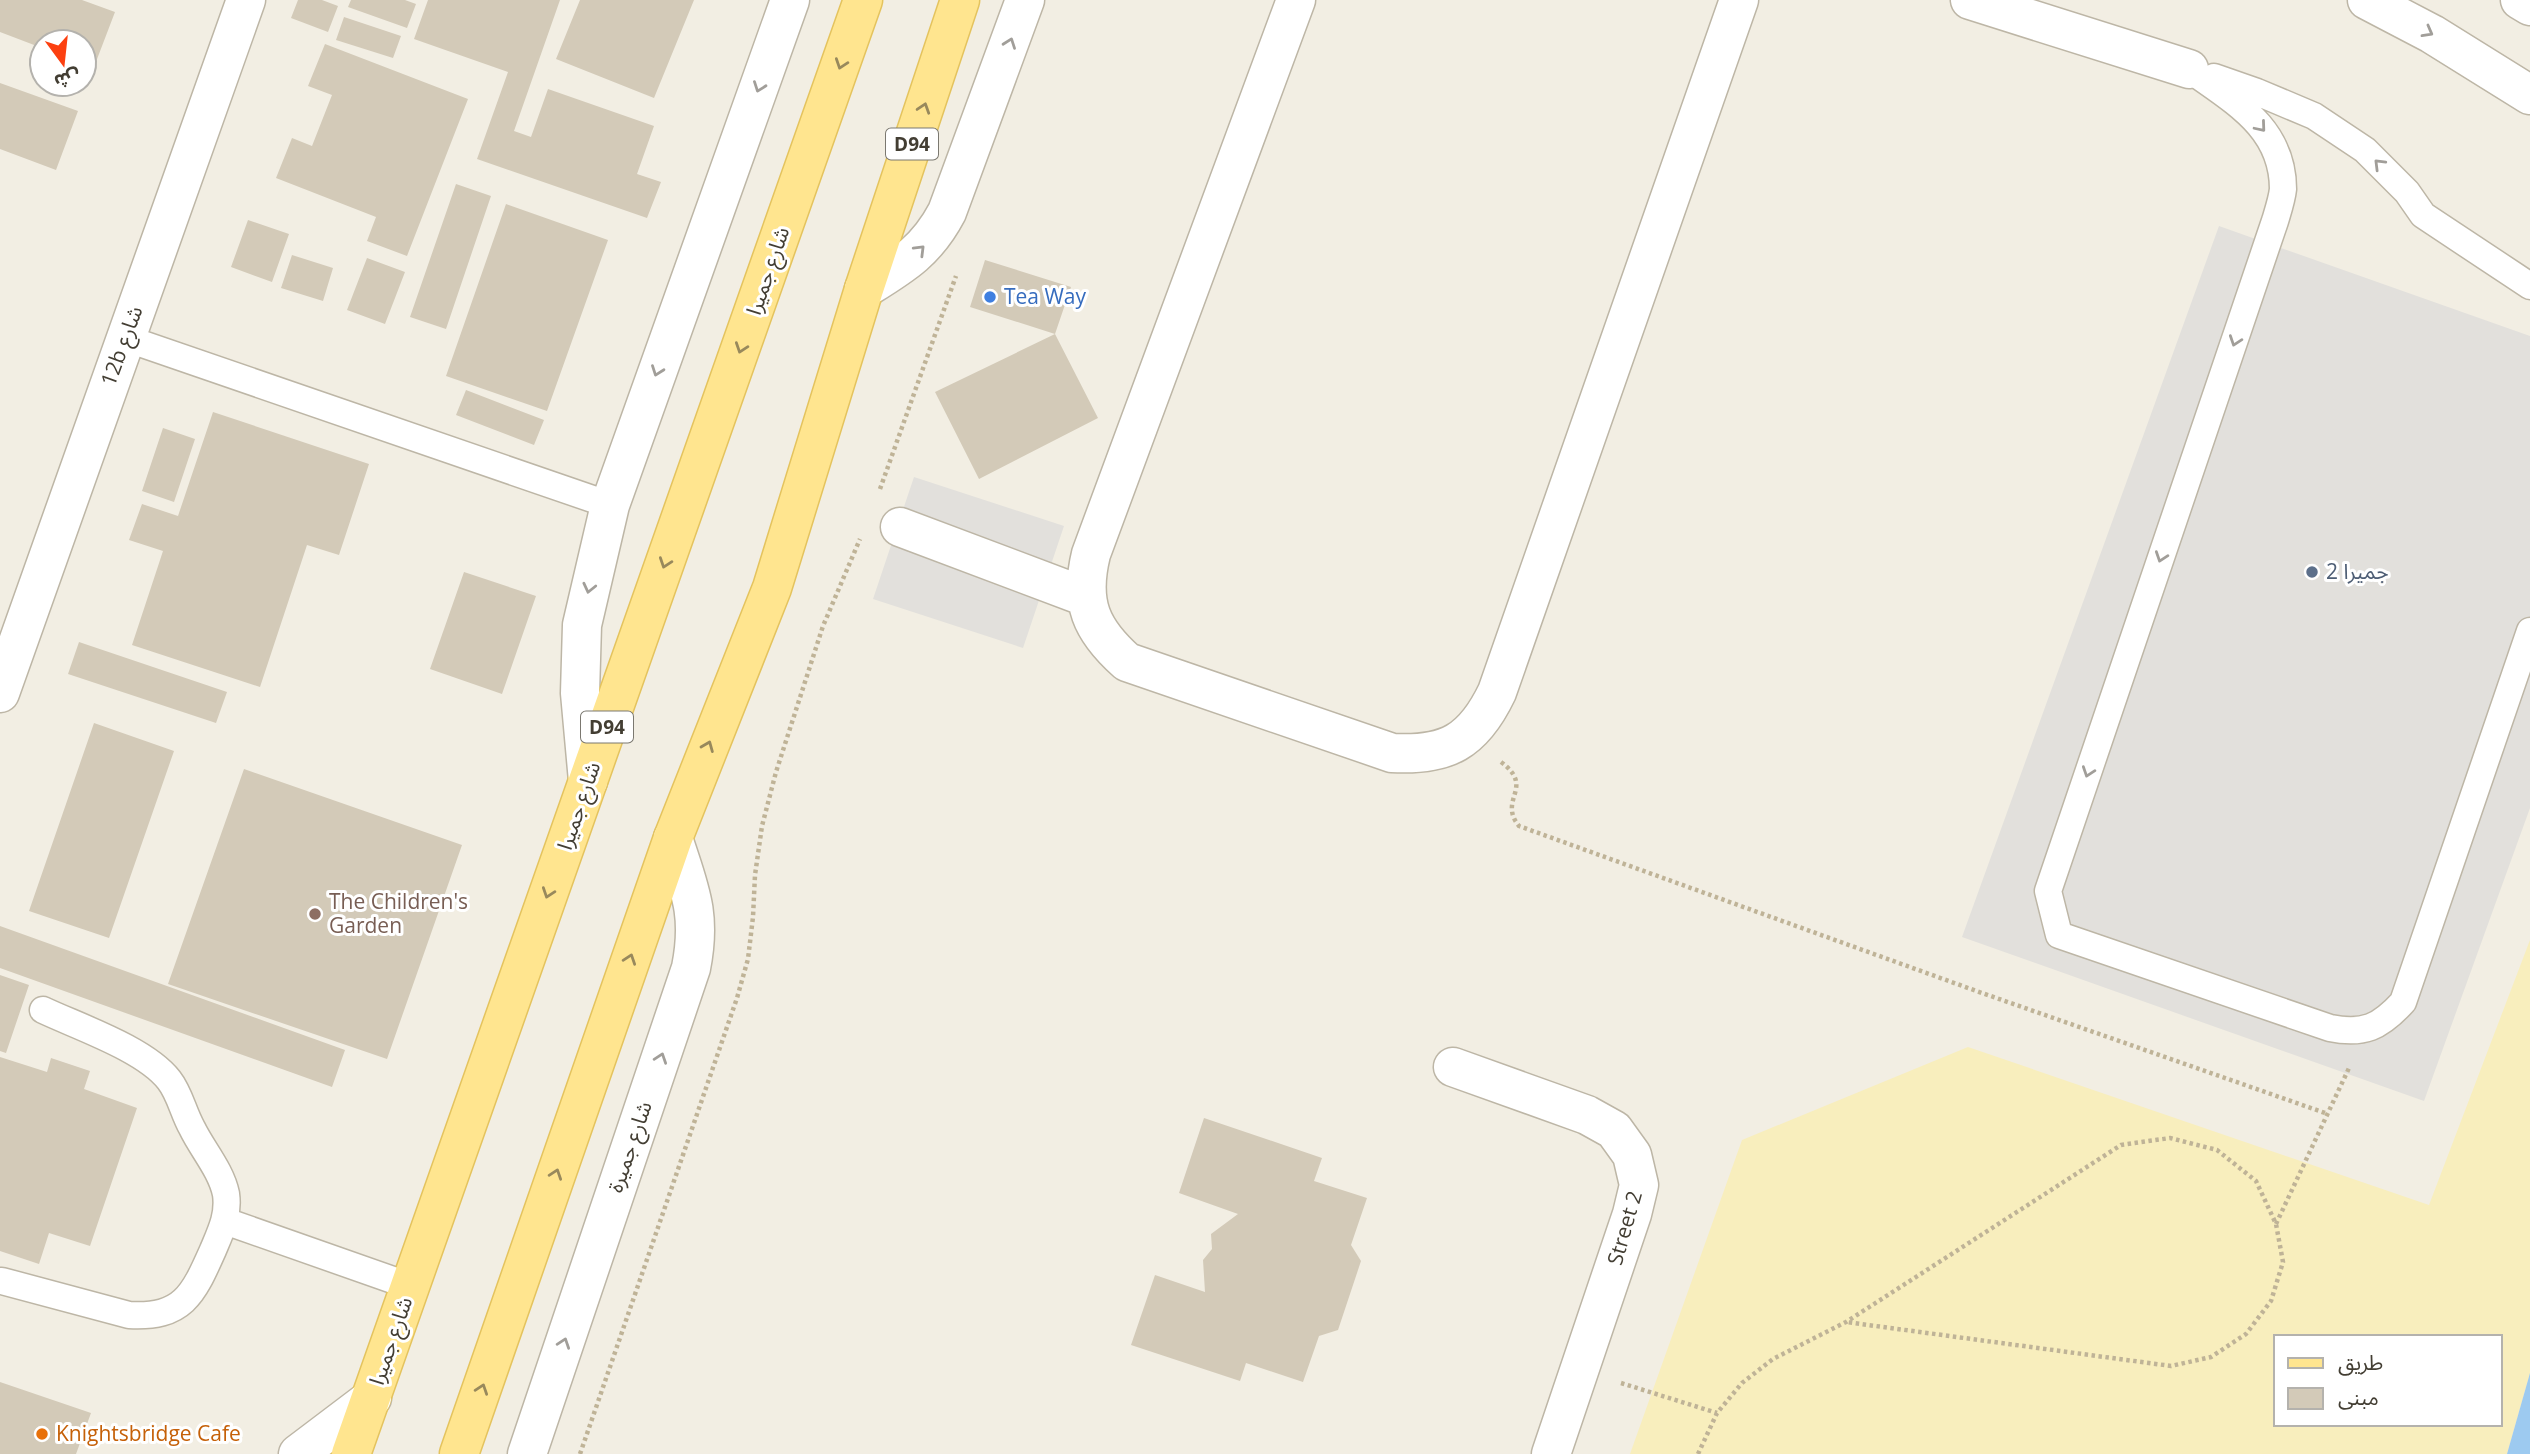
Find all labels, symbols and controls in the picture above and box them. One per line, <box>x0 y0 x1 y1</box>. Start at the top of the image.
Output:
one-way arrow <box>2420 24 2433 37</box>
north arrow <box>28 28 98 98</box>
one-way arrow <box>1001 37 1015 49</box>
one-way arrow <box>835 58 849 70</box>
text: ش <box>51 63 83 95</box>
one-way arrow <box>753 81 767 93</box>
one-way arrow <box>916 102 930 115</box>
one-way arrow <box>2252 119 2265 132</box>
road number: D94 <box>886 128 938 160</box>
one-way arrow <box>2374 159 2387 172</box>
street label: شارع جميرا <box>739 223 797 319</box>
one-way arrow <box>912 245 925 258</box>
place label: Tea Way <box>1004 282 1087 310</box>
marker: Tea Way <box>982 289 998 305</box>
street label: 12b شارع <box>94 302 150 390</box>
one-way arrow <box>2229 335 2243 347</box>
one-way arrow <box>735 342 749 354</box>
one-way arrow <box>651 364 665 376</box>
one-way arrow <box>2155 550 2169 562</box>
one-way arrow <box>659 556 673 568</box>
place label: جميرا 2 <box>2326 557 2389 585</box>
marker: جميرا 2 <box>2304 564 2320 580</box>
one-way arrow <box>583 581 597 593</box>
road number: D94 <box>581 712 633 742</box>
one-way arrow <box>700 740 714 752</box>
street label: شارع جميرا <box>550 758 608 854</box>
one-way arrow <box>2082 765 2096 778</box>
one-way arrow <box>543 886 557 898</box>
place label: The Children's Garden <box>329 887 468 939</box>
marker: The Children's Garden <box>307 906 323 922</box>
one-way arrow <box>622 954 636 966</box>
one-way arrow <box>653 1052 667 1064</box>
street label: شارع جميرة <box>600 1097 660 1197</box>
one-way arrow <box>548 1169 562 1181</box>
street label: Street 2 <box>1600 1187 1648 1268</box>
street label: شارع جميرا <box>362 1293 420 1389</box>
legend <box>2274 1335 2502 1426</box>
one-way arrow <box>556 1337 570 1350</box>
text: طريق <box>2338 1348 2383 1376</box>
text: مبنى <box>2338 1383 2379 1411</box>
one-way arrow <box>474 1384 488 1396</box>
place label: Knightsbridge Cafe <box>56 1419 241 1447</box>
marker: Knightsbridge Cafe <box>34 1426 50 1442</box>

